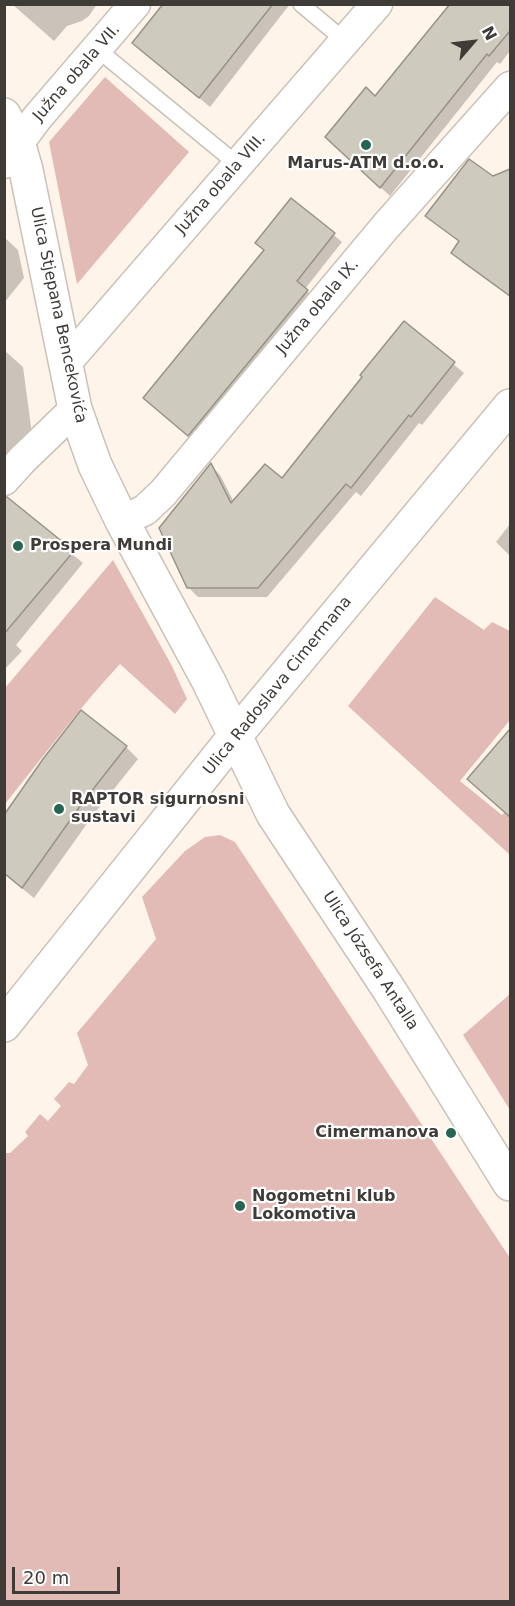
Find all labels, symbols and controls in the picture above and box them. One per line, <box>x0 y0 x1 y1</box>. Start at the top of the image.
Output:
north arrow <box>443 12 503 72</box>
street label: Južna obala VII. <box>29 20 125 126</box>
text: N <box>478 23 501 44</box>
street label: Južna obala VIII. <box>172 130 270 238</box>
marker: Marus-ATM d.o.o. <box>359 138 373 152</box>
place label: Marus-ATM d.o.o. <box>287 154 445 174</box>
street label: Ulica Stjepana Bencekovića <box>26 205 90 425</box>
street label: Južna obala IX. <box>273 256 363 358</box>
place label: Prospera Mundi <box>30 536 172 556</box>
marker: Prospera Mundi <box>11 539 25 553</box>
street label: Ulica Radoslava Cimermana <box>200 593 356 779</box>
place label: RAPTOR sigurnosni sustavi <box>71 790 244 828</box>
marker: RAPTOR sigurnosni sustavi <box>52 802 66 816</box>
street label: Ulica Józsefa Antalla <box>318 888 422 1034</box>
place label: Cimermanova <box>315 1123 439 1143</box>
marker: Cimermanova <box>444 1126 458 1140</box>
place label: Nogometni klub Lokomotiva <box>252 1187 395 1225</box>
marker: Nogometni klub Lokomotiva <box>233 1199 247 1213</box>
scale bar <box>15 1555 123 1593</box>
text: 20 m <box>23 1567 69 1588</box>

